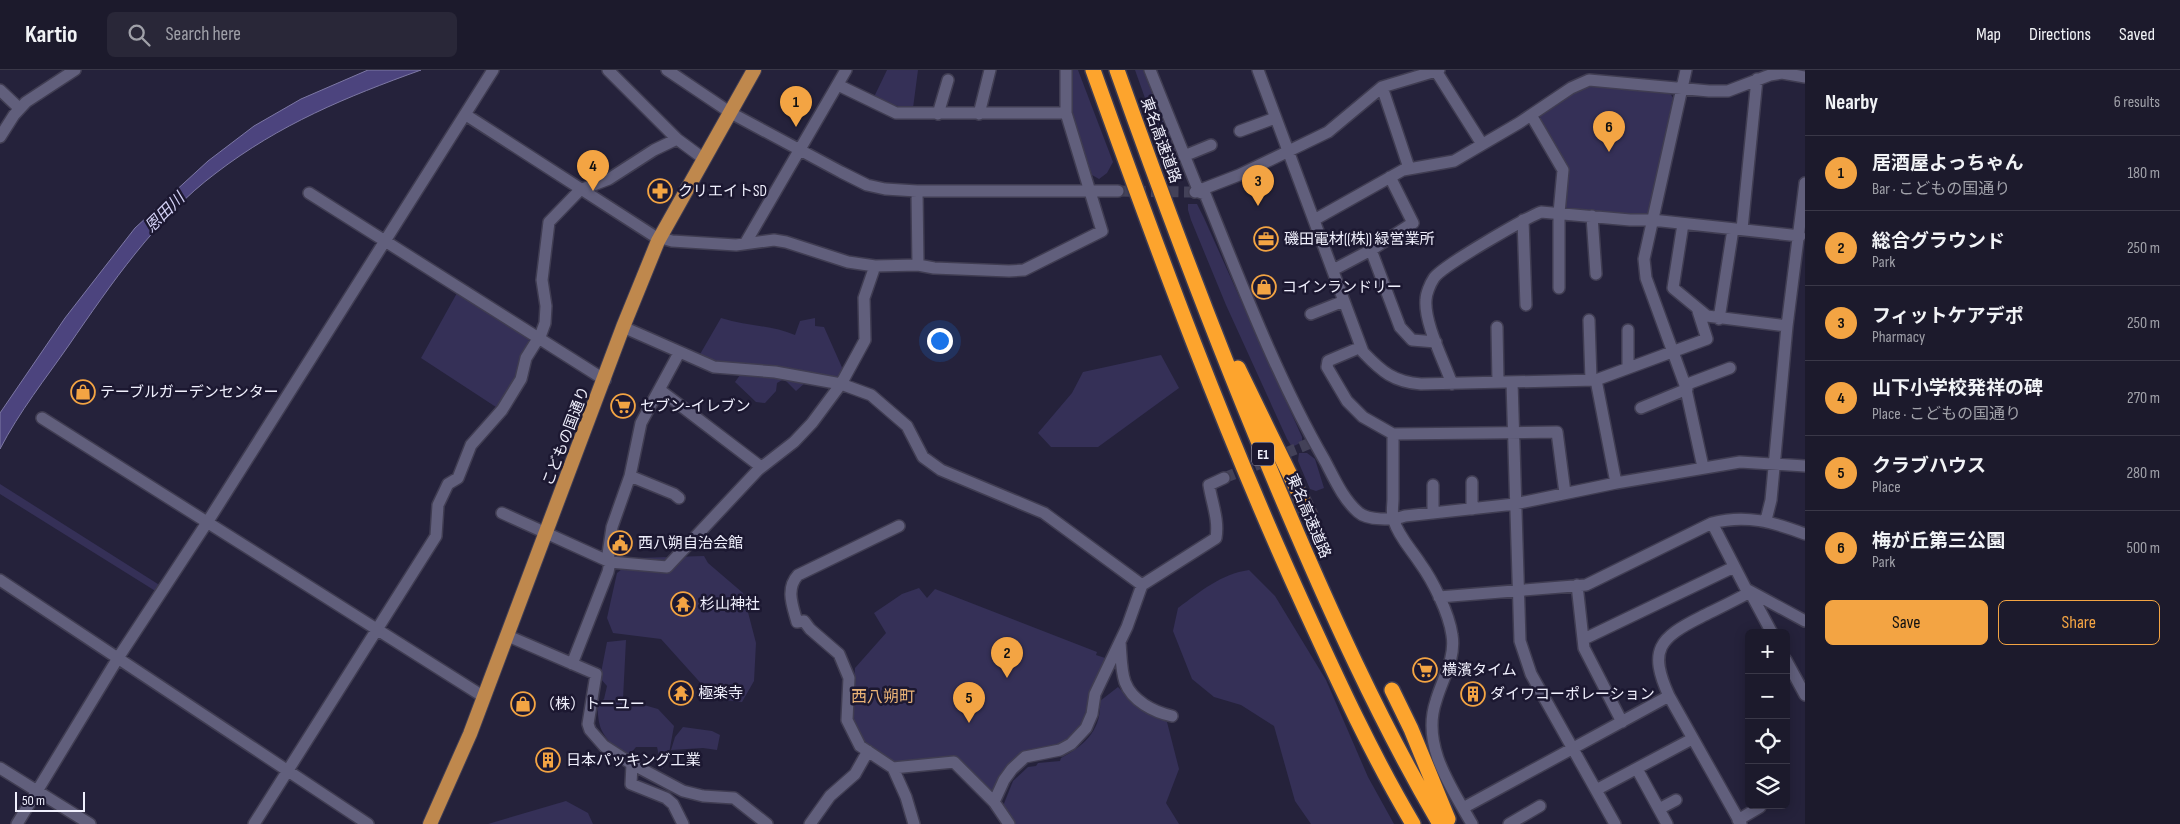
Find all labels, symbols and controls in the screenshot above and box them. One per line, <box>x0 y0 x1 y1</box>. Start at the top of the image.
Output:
search box <box>107 12 457 57</box>
text: Kartio <box>25 20 77 49</box>
icon: search <box>125 21 153 49</box>
text: Search here <box>165 23 241 46</box>
text: Map <box>1976 24 2001 45</box>
text: Directions <box>2029 24 2091 45</box>
text: Saved <box>2119 24 2155 45</box>
pin: 1 <box>780 86 812 127</box>
text: Nearby <box>1825 90 1878 115</box>
text: 6 results <box>2114 93 2160 112</box>
street label: 東名高速道路 <box>1136 95 1185 186</box>
pin: 6 <box>1593 111 1625 152</box>
pin: 4 <box>577 150 609 191</box>
text: 居酒屋よっちゃん <box>1872 152 2023 175</box>
text: 1 <box>1838 164 1844 183</box>
text: 180 m <box>2127 164 2160 183</box>
pin: 3 <box>1242 165 1274 206</box>
pharmacy icon: クリエイトSD <box>647 178 673 204</box>
text: Bar · こどもの国通り <box>1872 180 2010 199</box>
place label: クリエイトSD <box>678 182 767 201</box>
water label: 恩田川 <box>141 188 190 237</box>
office icon: 磯田電材((株)) 緑営業所 <box>1253 226 1279 252</box>
place label: 磯田電材((株)) 緑営業所 <box>1284 230 1434 249</box>
text: 総合グラウンド <box>1872 230 2005 253</box>
text: 2 <box>1837 239 1845 258</box>
text: 250 m <box>2127 239 2160 258</box>
text: Park <box>1872 253 1895 272</box>
shop icon: コインランドリー <box>1251 274 1277 300</box>
place label: コインランドリー <box>1282 278 1402 297</box>
text: フィットケアデポ <box>1872 305 2024 328</box>
text: 3 <box>1837 314 1845 333</box>
text: 250 m <box>2127 314 2160 333</box>
your location <box>927 328 953 354</box>
text: Pharmacy <box>1872 328 1925 347</box>
text: 山下小学校発祥の碑 <box>1872 377 2043 400</box>
shop icon: テーブルガーデンセンター <box>70 379 96 405</box>
place label: テーブルガーデンセンター <box>100 383 279 402</box>
street label: こどもの国通り <box>539 384 594 489</box>
text: 4 <box>1837 389 1845 408</box>
text: 270 m <box>2127 389 2160 408</box>
supermarket icon: セブン-イレブン <box>610 393 636 419</box>
place label: セブン-イレブン <box>640 397 751 416</box>
text: Place · こどもの国通り <box>1872 405 2021 424</box>
road number: E1 <box>1252 442 1274 466</box>
text: クラブハウス <box>1872 455 1986 478</box>
text: 5 <box>1837 464 1845 483</box>
text: 280 m <box>2126 464 2160 483</box>
street label: 東名高速道路 <box>1282 471 1335 561</box>
text: Place <box>1872 478 1901 497</box>
public building icon: 西八朔自治会館 <box>607 530 633 556</box>
text: 梅が丘第三公園 <box>1872 530 2005 553</box>
place label: 西八朔自治会館 <box>638 534 743 553</box>
text: 6 <box>1837 539 1845 558</box>
text: 500 m <box>2126 539 2160 558</box>
text: Park <box>1872 553 1895 572</box>
temple icon: 杉山神社 <box>670 591 696 617</box>
place label: 杉山神社 <box>700 595 760 614</box>
button: Save <box>1825 600 1988 645</box>
button: Share <box>1998 600 2160 645</box>
map controls <box>1745 629 1790 809</box>
button: + <box>1745 629 1790 674</box>
pin: 2 <box>991 637 1023 678</box>
supermarket icon: 横濱タイム <box>1412 657 1438 683</box>
place label: 横濱タイム <box>1442 661 1517 680</box>
button: − <box>1745 674 1790 719</box>
temple icon: 極楽寺 <box>668 680 694 706</box>
building icon: ダイワコーポレーション <box>1460 681 1486 707</box>
pin: 5 <box>953 682 985 723</box>
place label: 極楽寺 <box>698 684 743 703</box>
place label: ダイワコーポレーション <box>1490 685 1655 704</box>
district label: 西八朔町 <box>851 688 915 707</box>
shop icon: （株）トーユー <box>510 691 536 717</box>
place label: （株）トーユー <box>540 695 645 714</box>
button: locate <box>1745 719 1790 764</box>
building icon: 日本パッキング工業 <box>535 747 561 773</box>
place label: 日本パッキング工業 <box>566 751 701 770</box>
button: layers <box>1745 764 1790 809</box>
scale bar <box>15 789 85 812</box>
text: 50 m <box>22 792 45 809</box>

